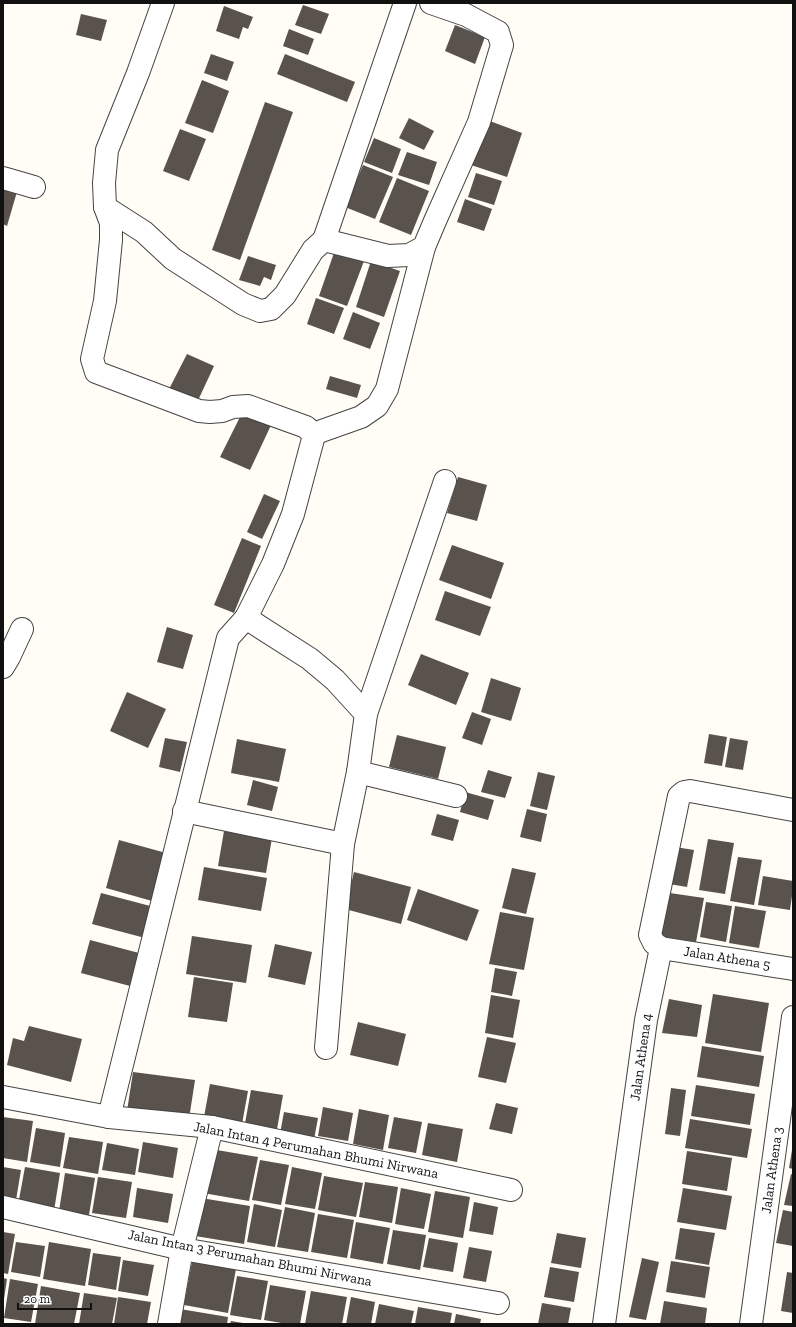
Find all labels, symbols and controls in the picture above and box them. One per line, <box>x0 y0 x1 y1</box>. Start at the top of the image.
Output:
street label: Jalan Athena 5 <box>682 943 772 973</box>
street label: Jalan Athena 4 <box>626 1012 656 1102</box>
street label: Jalan Intan 4 Perumahan Bhumi Nirwana <box>192 1118 440 1182</box>
street label: Jalan Athena 3 <box>758 1125 787 1214</box>
street label: Jalan Intan 3 Perumahan Bhumi Nirwana <box>127 1226 374 1290</box>
scale bar <box>18 1285 91 1311</box>
text: 20 m <box>24 1292 51 1306</box>

